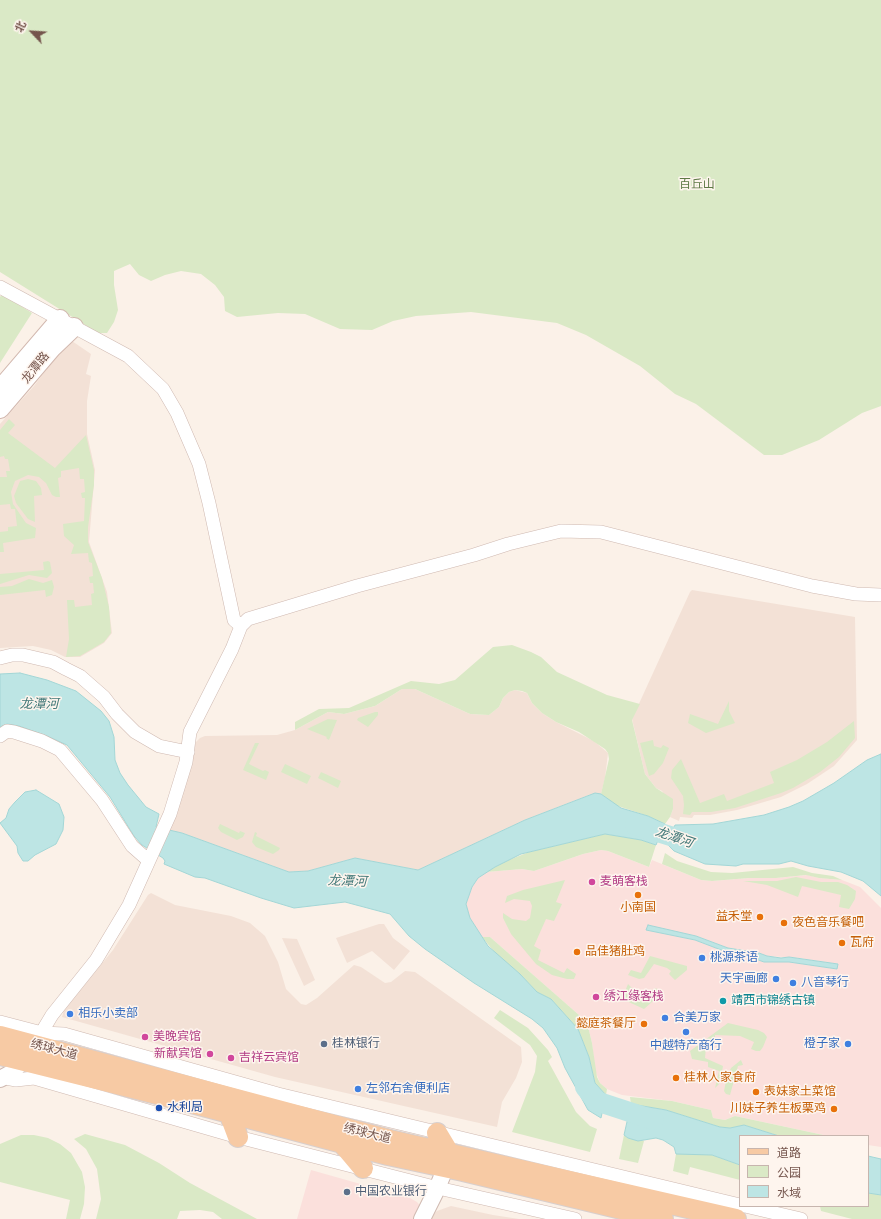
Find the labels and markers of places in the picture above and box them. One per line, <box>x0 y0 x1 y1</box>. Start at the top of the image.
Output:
place label: 麦萌客栈 <box>600 875 648 889</box>
marker: 麦萌客栈 <box>587 877 597 887</box>
marker: 小南国 <box>633 890 643 900</box>
place label: 小南国 <box>620 901 656 915</box>
place label: 益禾堂 <box>716 910 752 924</box>
marker: 益禾堂 <box>755 912 765 922</box>
place label: 夜色音乐餐吧 <box>792 916 864 930</box>
marker: 夜色音乐餐吧 <box>779 918 789 928</box>
place label: 瓦府 <box>850 936 874 950</box>
marker: 瓦府 <box>837 938 847 948</box>
place label: 品佳猪肚鸡 <box>585 945 645 959</box>
marker: 品佳猪肚鸡 <box>572 947 582 957</box>
place label: 桃源茶语 <box>710 951 758 965</box>
marker: 桃源茶语 <box>697 953 707 963</box>
place label: 天宇画廊 <box>720 972 768 986</box>
marker: 天宇画廊 <box>771 974 781 984</box>
place label: 八音琴行 <box>801 976 849 990</box>
marker: 八音琴行 <box>788 978 798 988</box>
place label: 绣江缘客栈 <box>604 990 664 1004</box>
marker: 绣江缘客栈 <box>591 992 601 1002</box>
place label: 靖西市锦绣古镇 <box>731 994 815 1008</box>
marker: 靖西市锦绣古镇 <box>718 996 728 1006</box>
place label: 相乐小卖部 <box>78 1007 138 1021</box>
marker: 相乐小卖部 <box>65 1009 75 1019</box>
place label: 合美万家 <box>673 1011 721 1025</box>
marker: 合美万家 <box>660 1013 670 1023</box>
place label: 懿庭茶餐厅 <box>576 1017 636 1031</box>
marker: 懿庭茶餐厅 <box>639 1019 649 1029</box>
marker: 中越特产商行 <box>681 1027 691 1037</box>
place label: 美晚宾馆 <box>153 1030 201 1044</box>
marker: 美晚宾馆 <box>140 1032 150 1042</box>
place label: 桂林银行 <box>332 1037 380 1051</box>
place label: 橙子家 <box>804 1037 840 1051</box>
marker: 桂林银行 <box>319 1039 329 1049</box>
place label: 中越特产商行 <box>650 1039 722 1053</box>
marker: 橙子家 <box>843 1039 853 1049</box>
place label: 新献宾馆 <box>154 1047 202 1061</box>
marker: 新献宾馆 <box>205 1049 215 1059</box>
place label: 吉祥云宾馆 <box>239 1051 299 1065</box>
marker: 吉祥云宾馆 <box>226 1053 236 1063</box>
place label: 桂林人家食府 <box>684 1071 756 1085</box>
marker: 桂林人家食府 <box>671 1073 681 1083</box>
place label: 左邻右舍便利店 <box>366 1082 450 1096</box>
marker: 左邻右舍便利店 <box>353 1084 363 1094</box>
place label: 表妹家土菜馆 <box>764 1085 836 1099</box>
marker: 表妹家土菜馆 <box>751 1087 761 1097</box>
place label: 水利局 <box>167 1101 203 1115</box>
place label: 川妹子养生板栗鸡 <box>730 1102 826 1116</box>
marker: 水利局 <box>154 1103 164 1113</box>
marker: 川妹子养生板栗鸡 <box>829 1104 839 1114</box>
place label: 中国农业银行 <box>355 1185 427 1199</box>
marker: 中国农业银行 <box>342 1187 352 1197</box>

